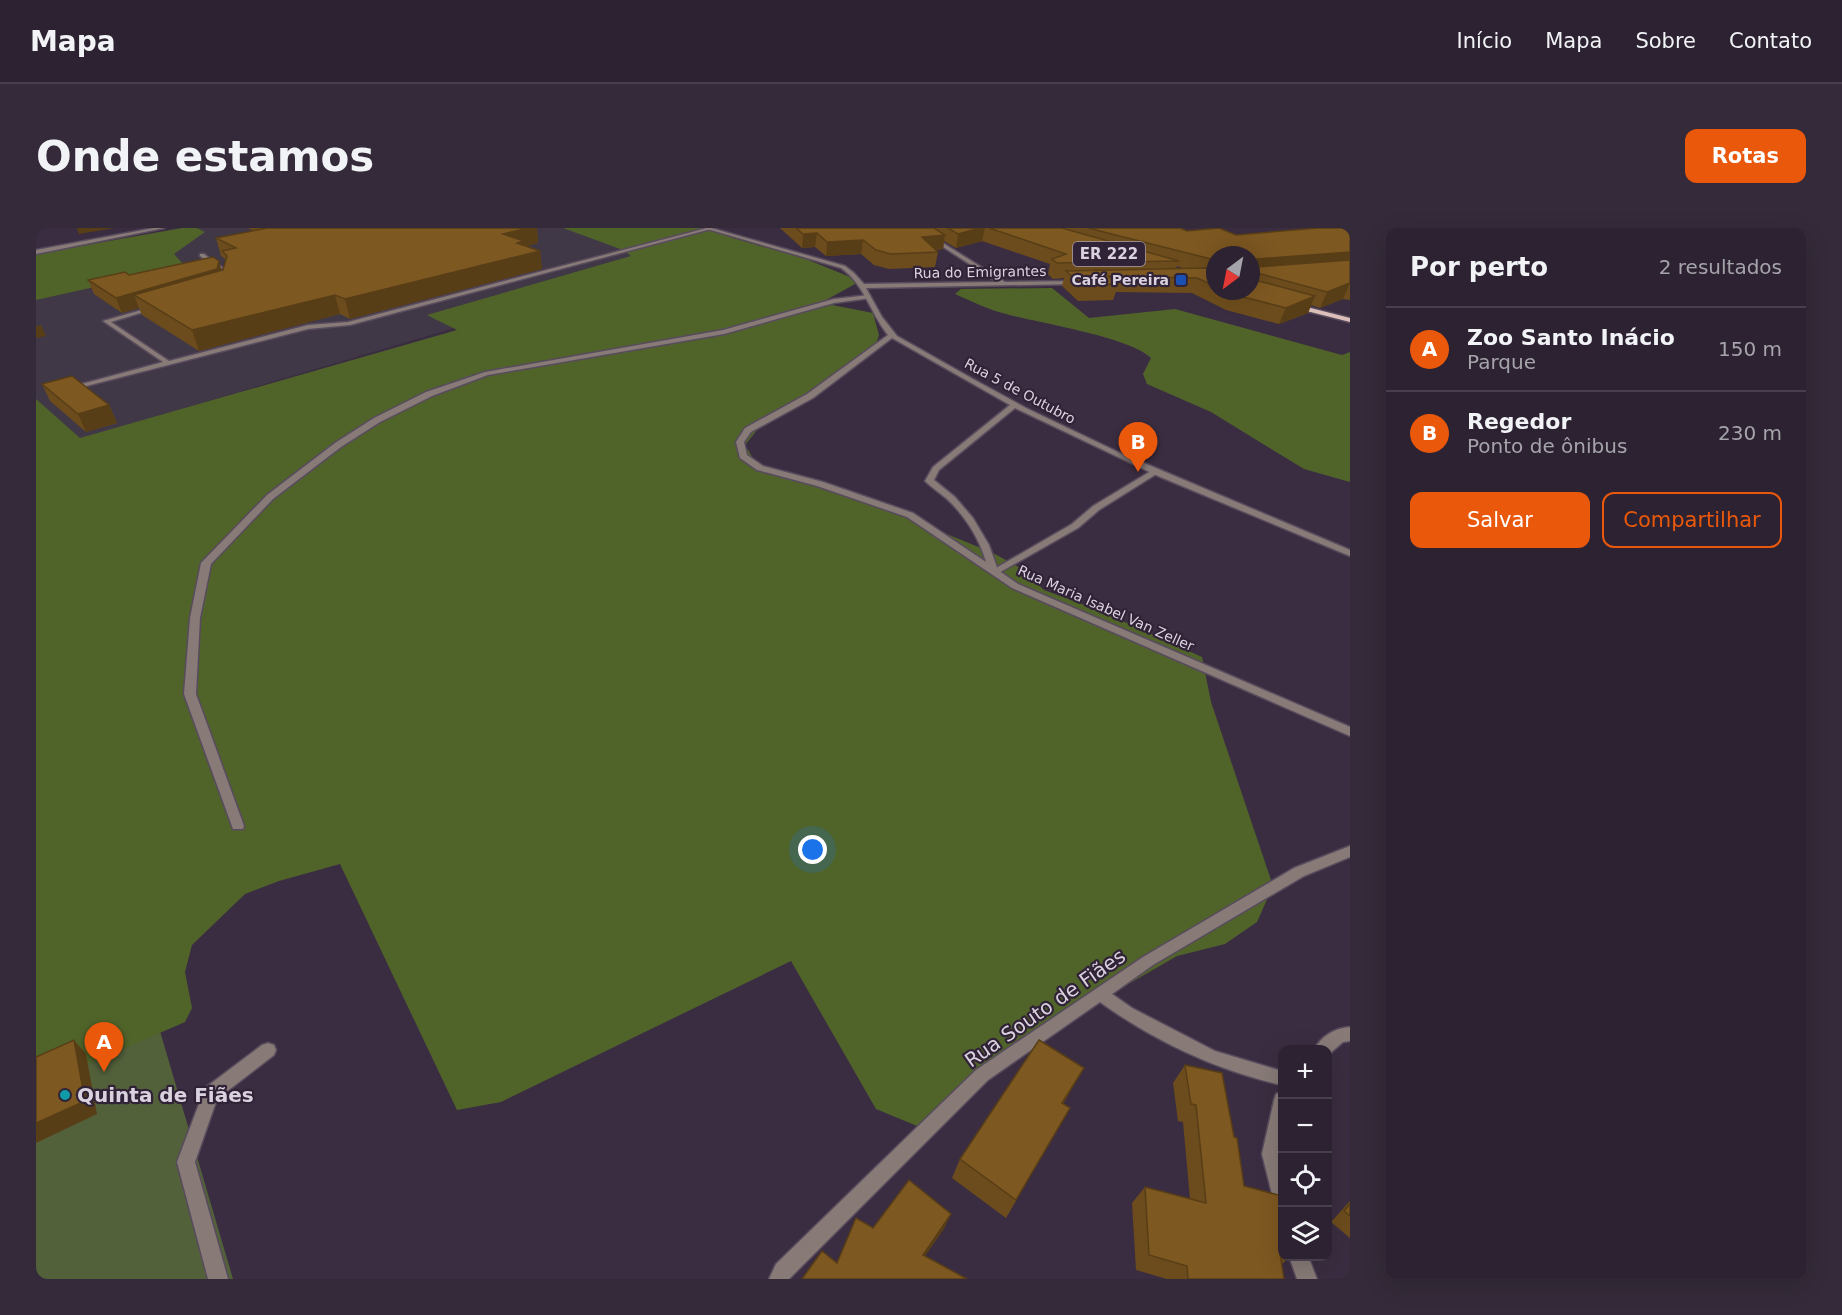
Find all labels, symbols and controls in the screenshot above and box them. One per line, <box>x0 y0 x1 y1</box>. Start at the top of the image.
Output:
text: Mapa <box>30 25 116 58</box>
text: Início <box>1457 29 1512 53</box>
text: Mapa <box>1545 29 1602 53</box>
text: Sobre <box>1635 29 1696 53</box>
text: Contato <box>1729 29 1812 53</box>
button: Rotas <box>1685 129 1806 183</box>
text: Onde estamos <box>36 132 374 181</box>
road number: ER 222 <box>1073 242 1145 266</box>
north arrow <box>1206 246 1260 300</box>
text: Por perto <box>1410 252 1548 282</box>
text: 2 resultados <box>1659 255 1782 279</box>
street label: Rua do Emigrantes <box>913 263 1047 281</box>
place label: Café Pereira <box>1072 272 1169 288</box>
marker: Café Pereira <box>1174 273 1188 287</box>
text: Zoo Santo Inácio <box>1467 325 1675 350</box>
text: A <box>1422 337 1437 361</box>
text: 150 m <box>1718 337 1782 361</box>
text: Parque <box>1467 350 1536 374</box>
street label: Rua 5 de Outubro <box>962 355 1078 427</box>
text: Regedor <box>1467 409 1571 434</box>
text: B <box>1422 421 1437 445</box>
text: 230 m <box>1718 421 1782 445</box>
pin: B <box>1118 422 1158 472</box>
text: Ponto de ônibus <box>1467 434 1627 458</box>
button: Salvar <box>1410 492 1590 548</box>
button: Compartilhar <box>1602 492 1782 548</box>
street label: Rua Maria Isabel Van Zeller <box>1016 562 1197 654</box>
your location <box>798 835 827 864</box>
street label: Rua Souto de Fiães <box>960 944 1130 1072</box>
pin: A <box>84 1022 124 1072</box>
map controls <box>1278 1045 1332 1261</box>
button: + <box>1278 1045 1332 1099</box>
place label: Quinta de Fiães <box>77 1083 254 1107</box>
marker: Quinta de Fiães <box>58 1088 72 1102</box>
button: − <box>1278 1099 1332 1153</box>
button: locate <box>1278 1153 1332 1207</box>
button: layers <box>1278 1207 1332 1261</box>

